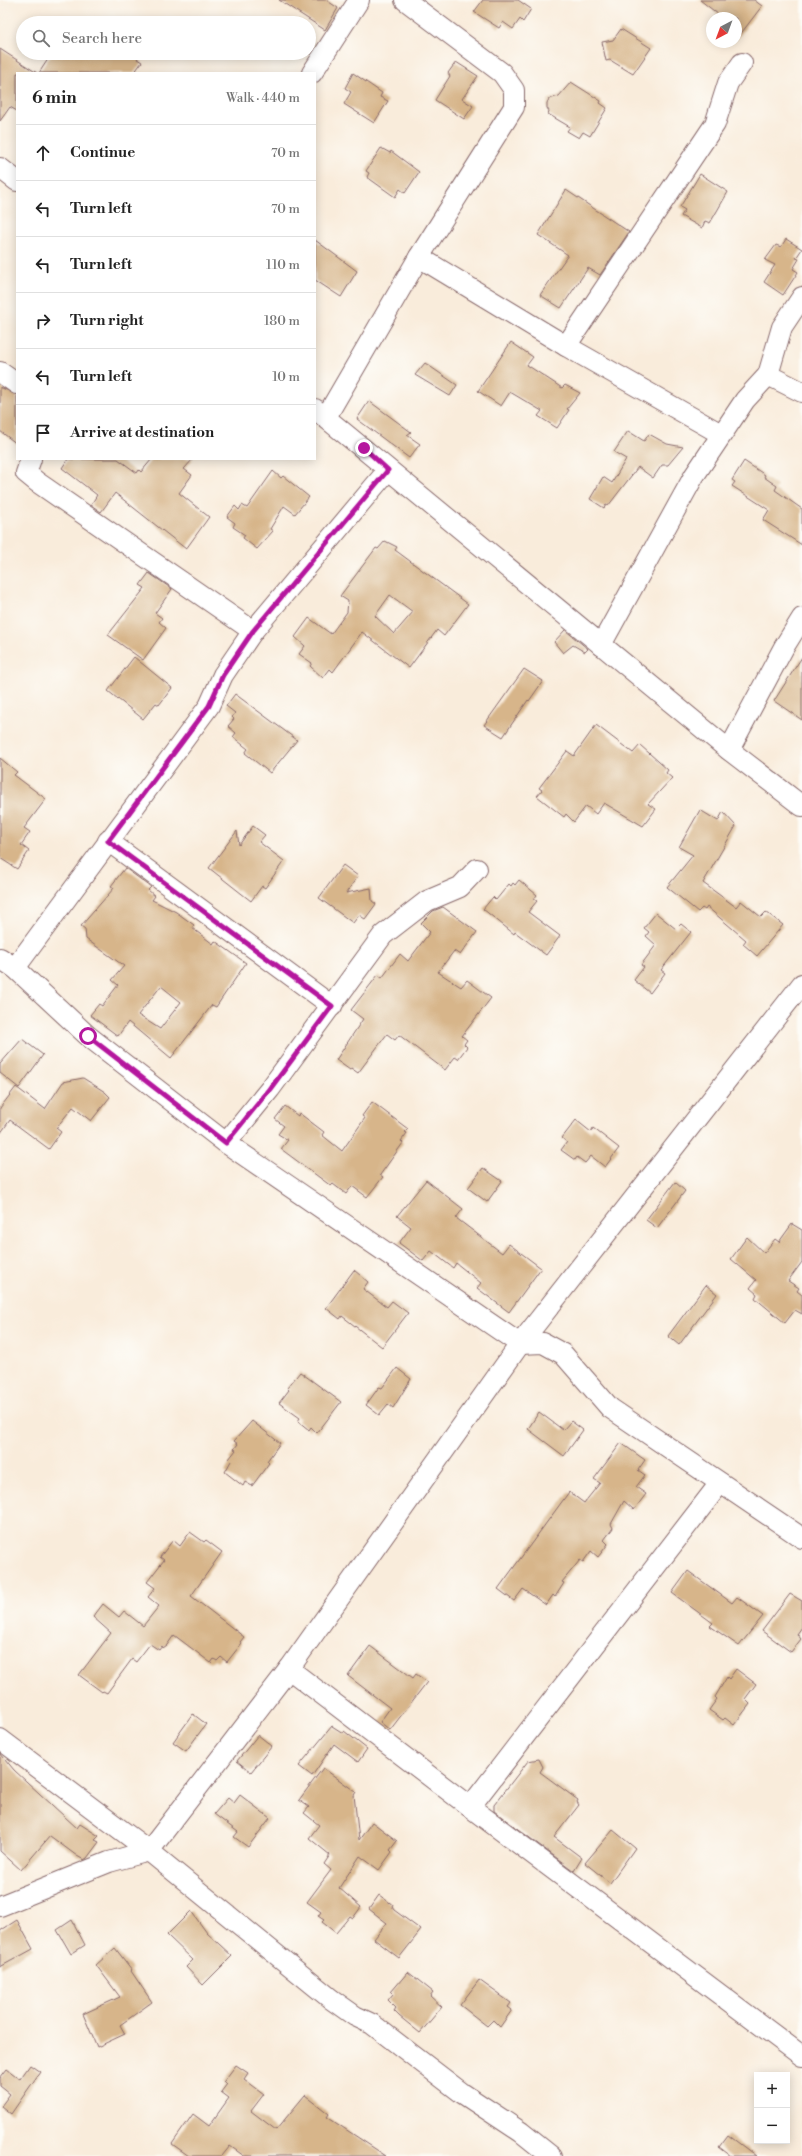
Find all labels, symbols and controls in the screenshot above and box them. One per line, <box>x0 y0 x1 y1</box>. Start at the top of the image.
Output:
north arrow <box>706 12 742 48</box>
search box <box>16 16 316 60</box>
icon: search <box>30 27 52 49</box>
text: Search here <box>62 29 142 48</box>
text: 6 min <box>32 87 77 109</box>
text: Walk · 440 m <box>226 90 300 106</box>
icon: ahead <box>32 142 54 164</box>
text: Continue <box>70 143 135 162</box>
text: 70 m <box>271 145 300 161</box>
icon: left <box>32 198 54 220</box>
text: Turn left <box>70 199 132 218</box>
text: 70 m <box>271 201 300 217</box>
icon: left <box>32 254 54 276</box>
text: Turn left <box>70 255 132 274</box>
text: 110 m <box>266 257 300 273</box>
icon: right <box>32 310 54 332</box>
text: Turn right <box>70 311 144 330</box>
text: 180 m <box>264 313 300 329</box>
icon: left <box>32 366 54 388</box>
text: Turn left <box>70 367 132 386</box>
text: 10 m <box>272 369 300 385</box>
icon: arrive <box>32 422 54 444</box>
text: Arrive at destination <box>70 423 214 442</box>
route end <box>355 439 373 457</box>
route start <box>79 1027 97 1045</box>
map controls <box>754 2072 790 2144</box>
button: + <box>754 2072 790 2108</box>
button: − <box>754 2108 790 2144</box>

